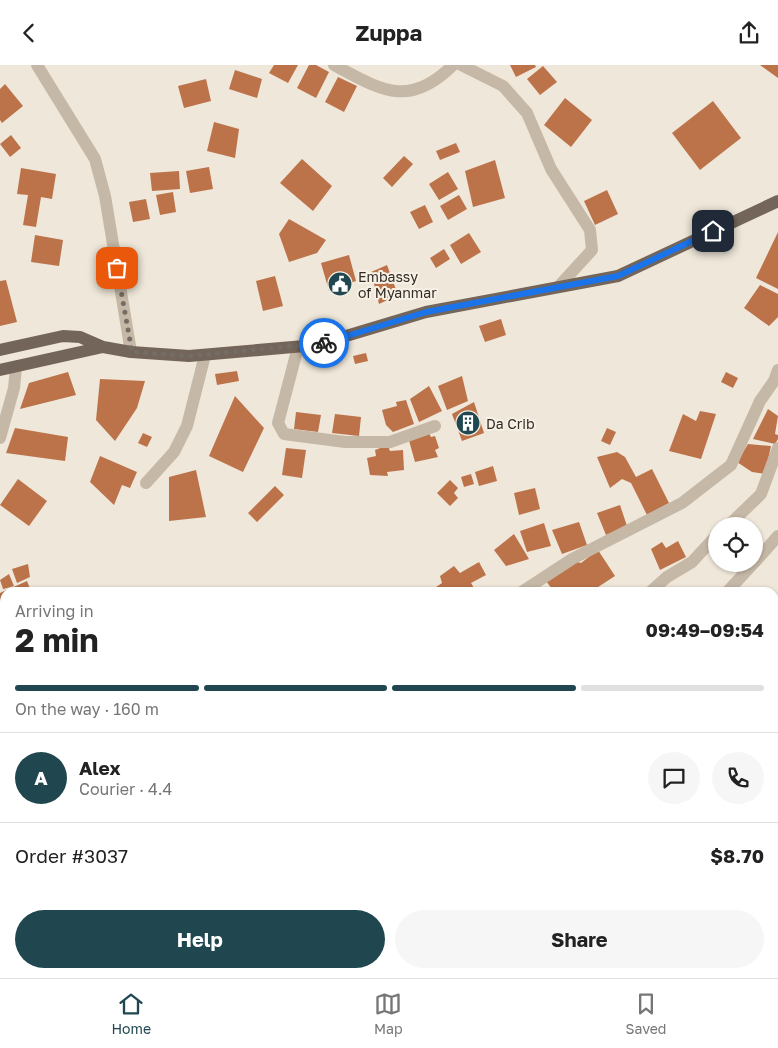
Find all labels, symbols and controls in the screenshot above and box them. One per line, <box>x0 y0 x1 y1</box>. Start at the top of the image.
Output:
icon: back <box>15 19 43 47</box>
text: Zuppa <box>356 19 422 46</box>
icon: share <box>735 19 763 47</box>
pin <box>692 210 734 252</box>
icon: home <box>699 217 727 245</box>
pin <box>96 247 138 289</box>
icon: bag <box>103 254 131 282</box>
place label: Embassy of Myanmar <box>358 268 437 301</box>
public building icon: Embassy of Myanmar <box>327 271 353 297</box>
courier <box>299 318 349 368</box>
icon: bike <box>310 329 338 357</box>
building icon: Da Crib <box>455 410 481 436</box>
place label: Da Crib <box>486 415 535 432</box>
map controls <box>708 517 763 572</box>
button: locate <box>708 517 763 572</box>
text: Arriving in <box>15 601 94 621</box>
text: 09:49–09:54 <box>646 618 764 641</box>
text: 2 min <box>15 621 99 659</box>
text: On the way · 160 m <box>15 699 159 719</box>
button: chat <box>648 752 700 804</box>
button: phone <box>712 752 764 804</box>
text: Alex <box>79 756 120 779</box>
text: A <box>34 766 48 789</box>
text: Courier · 4.4 <box>79 779 172 799</box>
text: Order #3037 <box>15 844 128 867</box>
text: $8.70 <box>710 844 764 867</box>
button: Help <box>15 910 385 968</box>
button: Share <box>395 910 764 968</box>
tab: Home <box>111 990 151 1037</box>
tab: Map <box>374 990 403 1037</box>
tab: Saved <box>626 990 666 1037</box>

